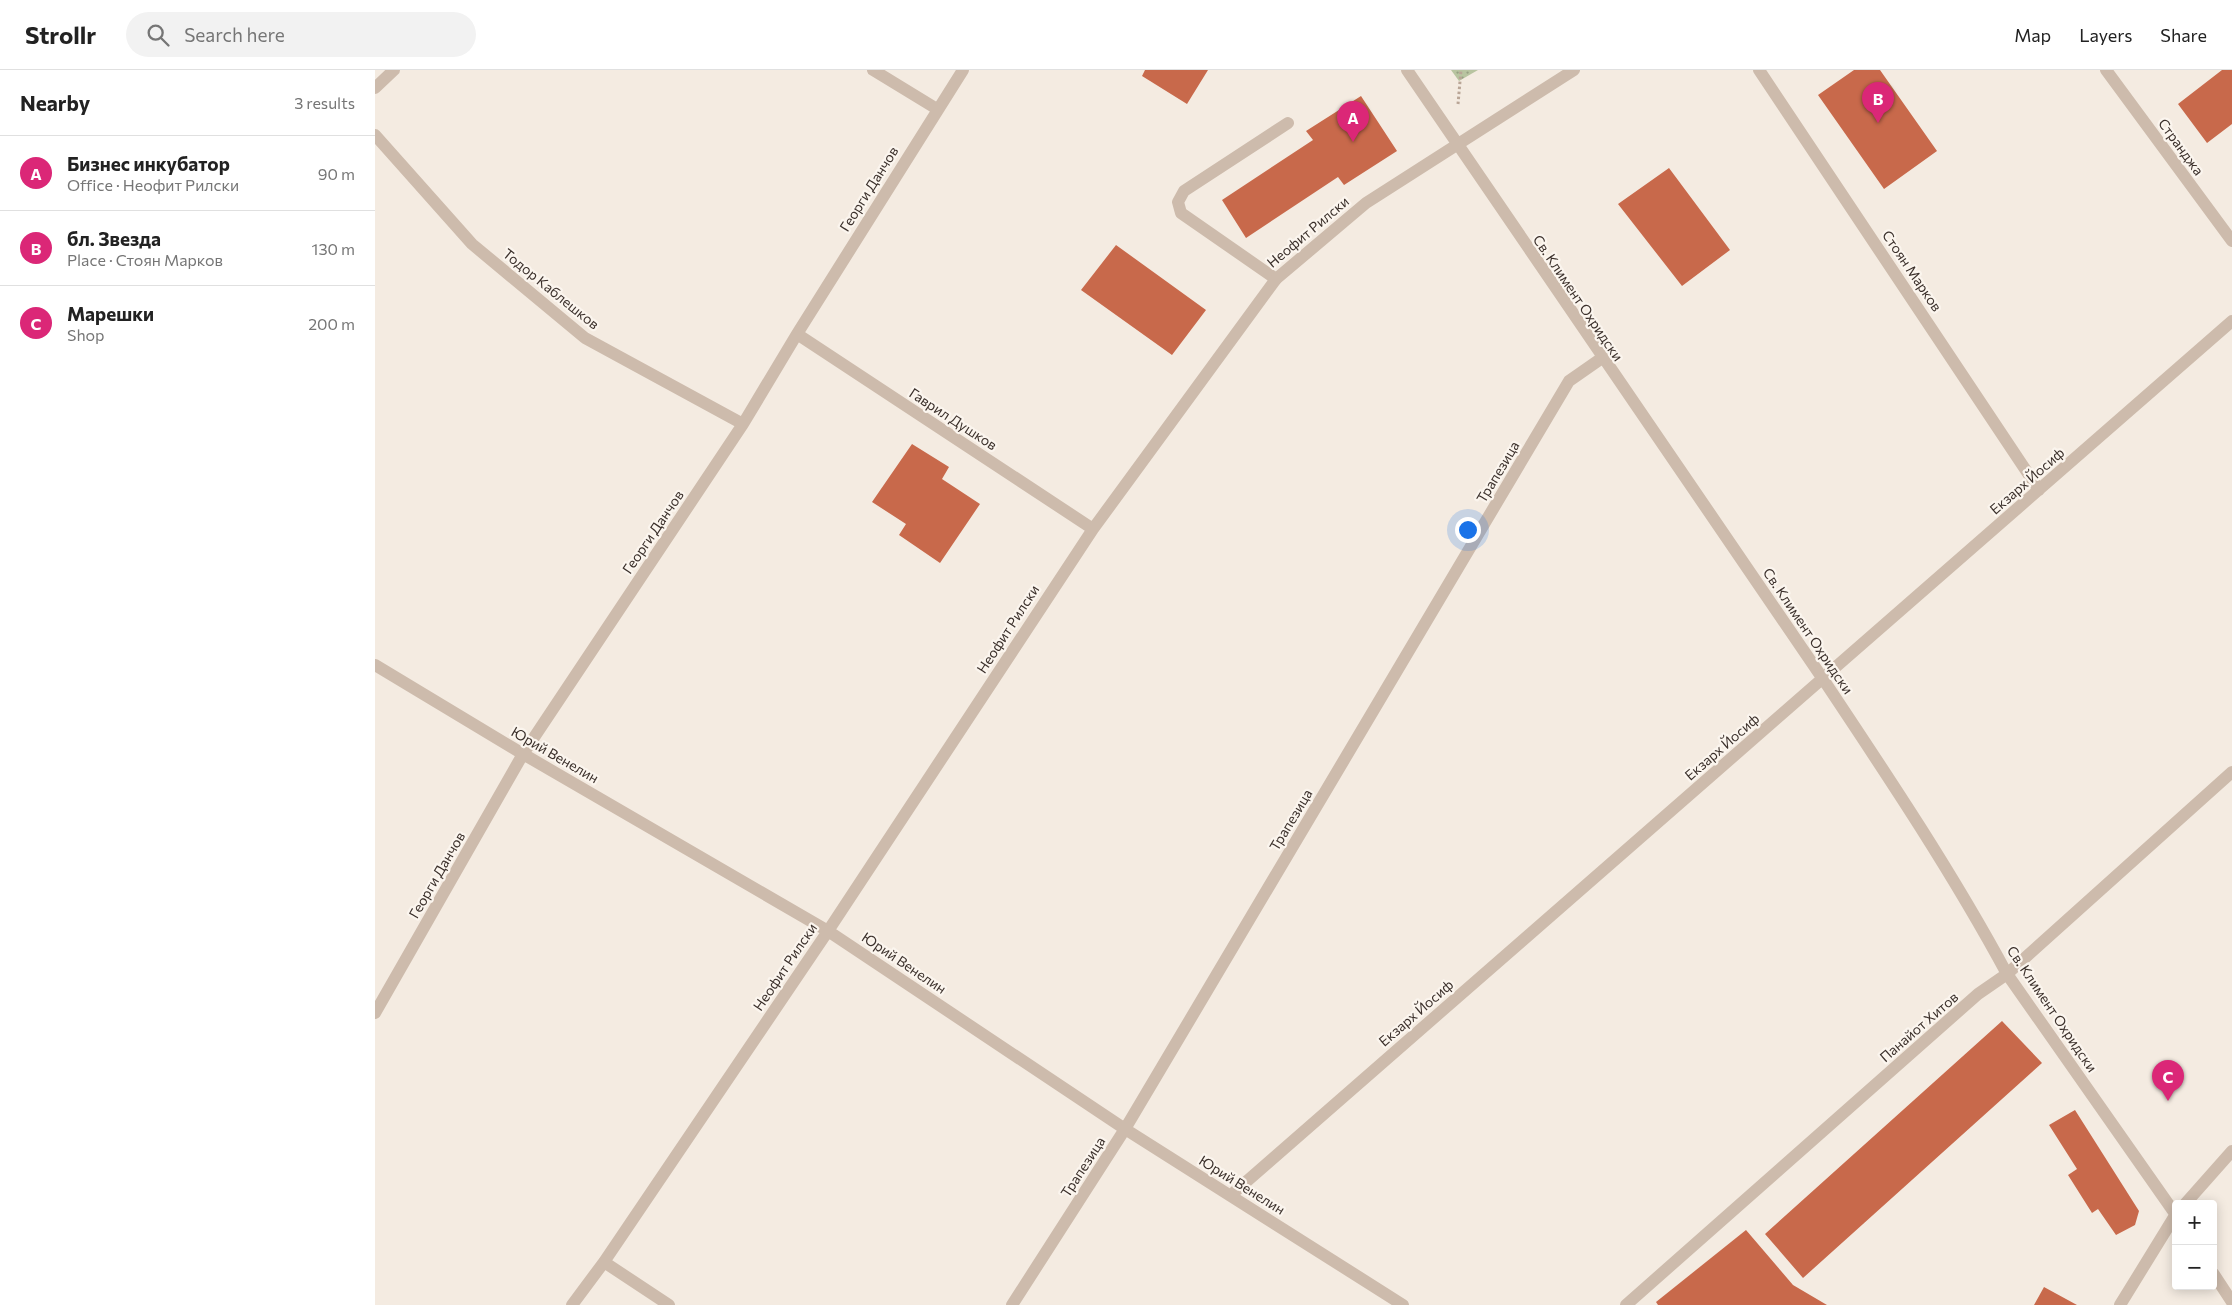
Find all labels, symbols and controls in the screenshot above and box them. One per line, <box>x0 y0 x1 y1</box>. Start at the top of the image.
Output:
search box <box>126 12 476 57</box>
text: Strollr <box>25 20 96 49</box>
icon: search <box>144 21 172 49</box>
text: Search here <box>184 23 285 46</box>
text: Map <box>2014 24 2051 46</box>
text: Layers <box>2079 24 2132 46</box>
text: Share <box>2160 24 2207 46</box>
pin: B <box>1862 82 1894 123</box>
text: Nearby <box>20 90 90 115</box>
text: 3 results <box>294 93 355 112</box>
pin: A <box>1337 101 1369 142</box>
street label: Странджа <box>2155 115 2208 178</box>
street label: Георги Данчов <box>836 143 901 234</box>
text: Бизнес инкубатор <box>67 152 230 175</box>
text: A <box>30 164 42 183</box>
text: 90 m <box>318 164 355 183</box>
text: Office · Неофит Рилски <box>67 175 239 194</box>
street label: Неофит Рилски <box>1263 192 1352 271</box>
text: бл. Звезда <box>67 227 161 250</box>
street label: Стоян Марков <box>1879 227 1946 314</box>
street label: Св. Климент Охридски <box>1530 231 1627 364</box>
text: B <box>31 239 41 258</box>
text: 130 m <box>312 239 355 258</box>
street label: Тодор Каблешков <box>500 245 603 333</box>
text: Place · Стоян Марков <box>67 250 223 269</box>
text: Марешки <box>67 302 154 325</box>
text: C <box>31 314 41 333</box>
text: 200 m <box>308 314 355 333</box>
text: Shop <box>67 325 105 344</box>
street label: Гаврил Душков <box>906 384 1000 453</box>
street label: Трапезица <box>1473 438 1523 506</box>
street label: Екзарх Йосиф <box>1986 444 2067 517</box>
street label: Георги Данчов <box>618 487 687 577</box>
your location <box>1455 517 1481 543</box>
street label: Св. Климент Охридски <box>1760 564 1857 697</box>
street label: Неофит Рилски <box>973 581 1042 676</box>
street label: Екзарх Йосиф <box>1681 710 1762 783</box>
street label: Юрий Венелин <box>509 723 602 786</box>
street label: Трапезица <box>1266 786 1316 854</box>
street label: Георги Данчов <box>405 828 468 921</box>
street label: Неофит Рилски <box>749 920 820 1014</box>
street label: Юрий Венелин <box>859 928 950 997</box>
street label: Св. Климент Охридски <box>2004 942 2101 1075</box>
street label: Екзарх Йосиф <box>1375 976 1456 1049</box>
street label: Панайот Хитов <box>1876 988 1961 1065</box>
pin: C <box>2152 1060 2184 1101</box>
street label: Трапезица <box>1057 1133 1108 1200</box>
street label: Юрий Венелин <box>1196 1151 1288 1218</box>
map controls <box>2172 1200 2217 1290</box>
button: + <box>2172 1200 2217 1245</box>
button: − <box>2172 1245 2217 1290</box>

